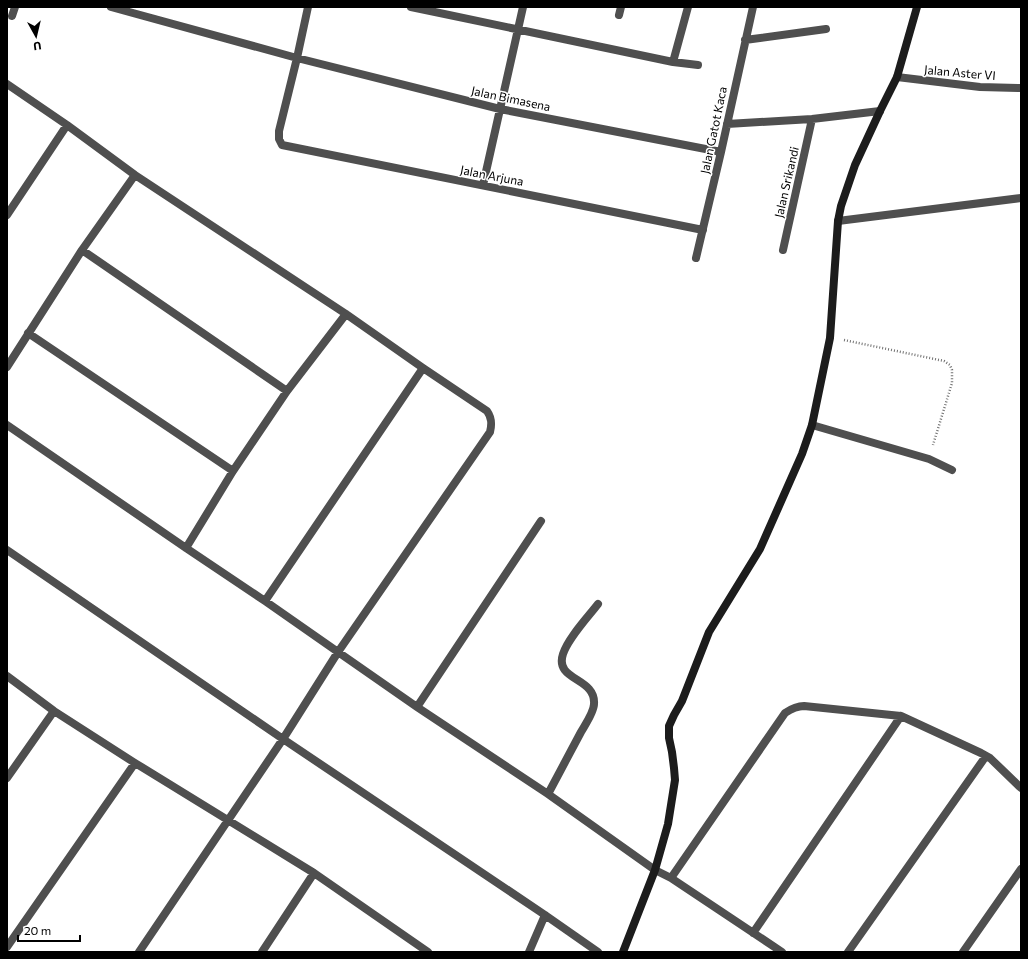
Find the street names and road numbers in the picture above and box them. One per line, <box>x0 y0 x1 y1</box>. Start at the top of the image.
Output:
street label: Jalan Aster VI <box>924 62 996 83</box>
street label: Jalan Bimasena <box>470 83 552 114</box>
street label: Jalan Gatot Kaca <box>697 85 730 175</box>
street label: Jalan Srikandi <box>771 145 802 219</box>
street label: Jalan Arjuna <box>459 162 525 189</box>

